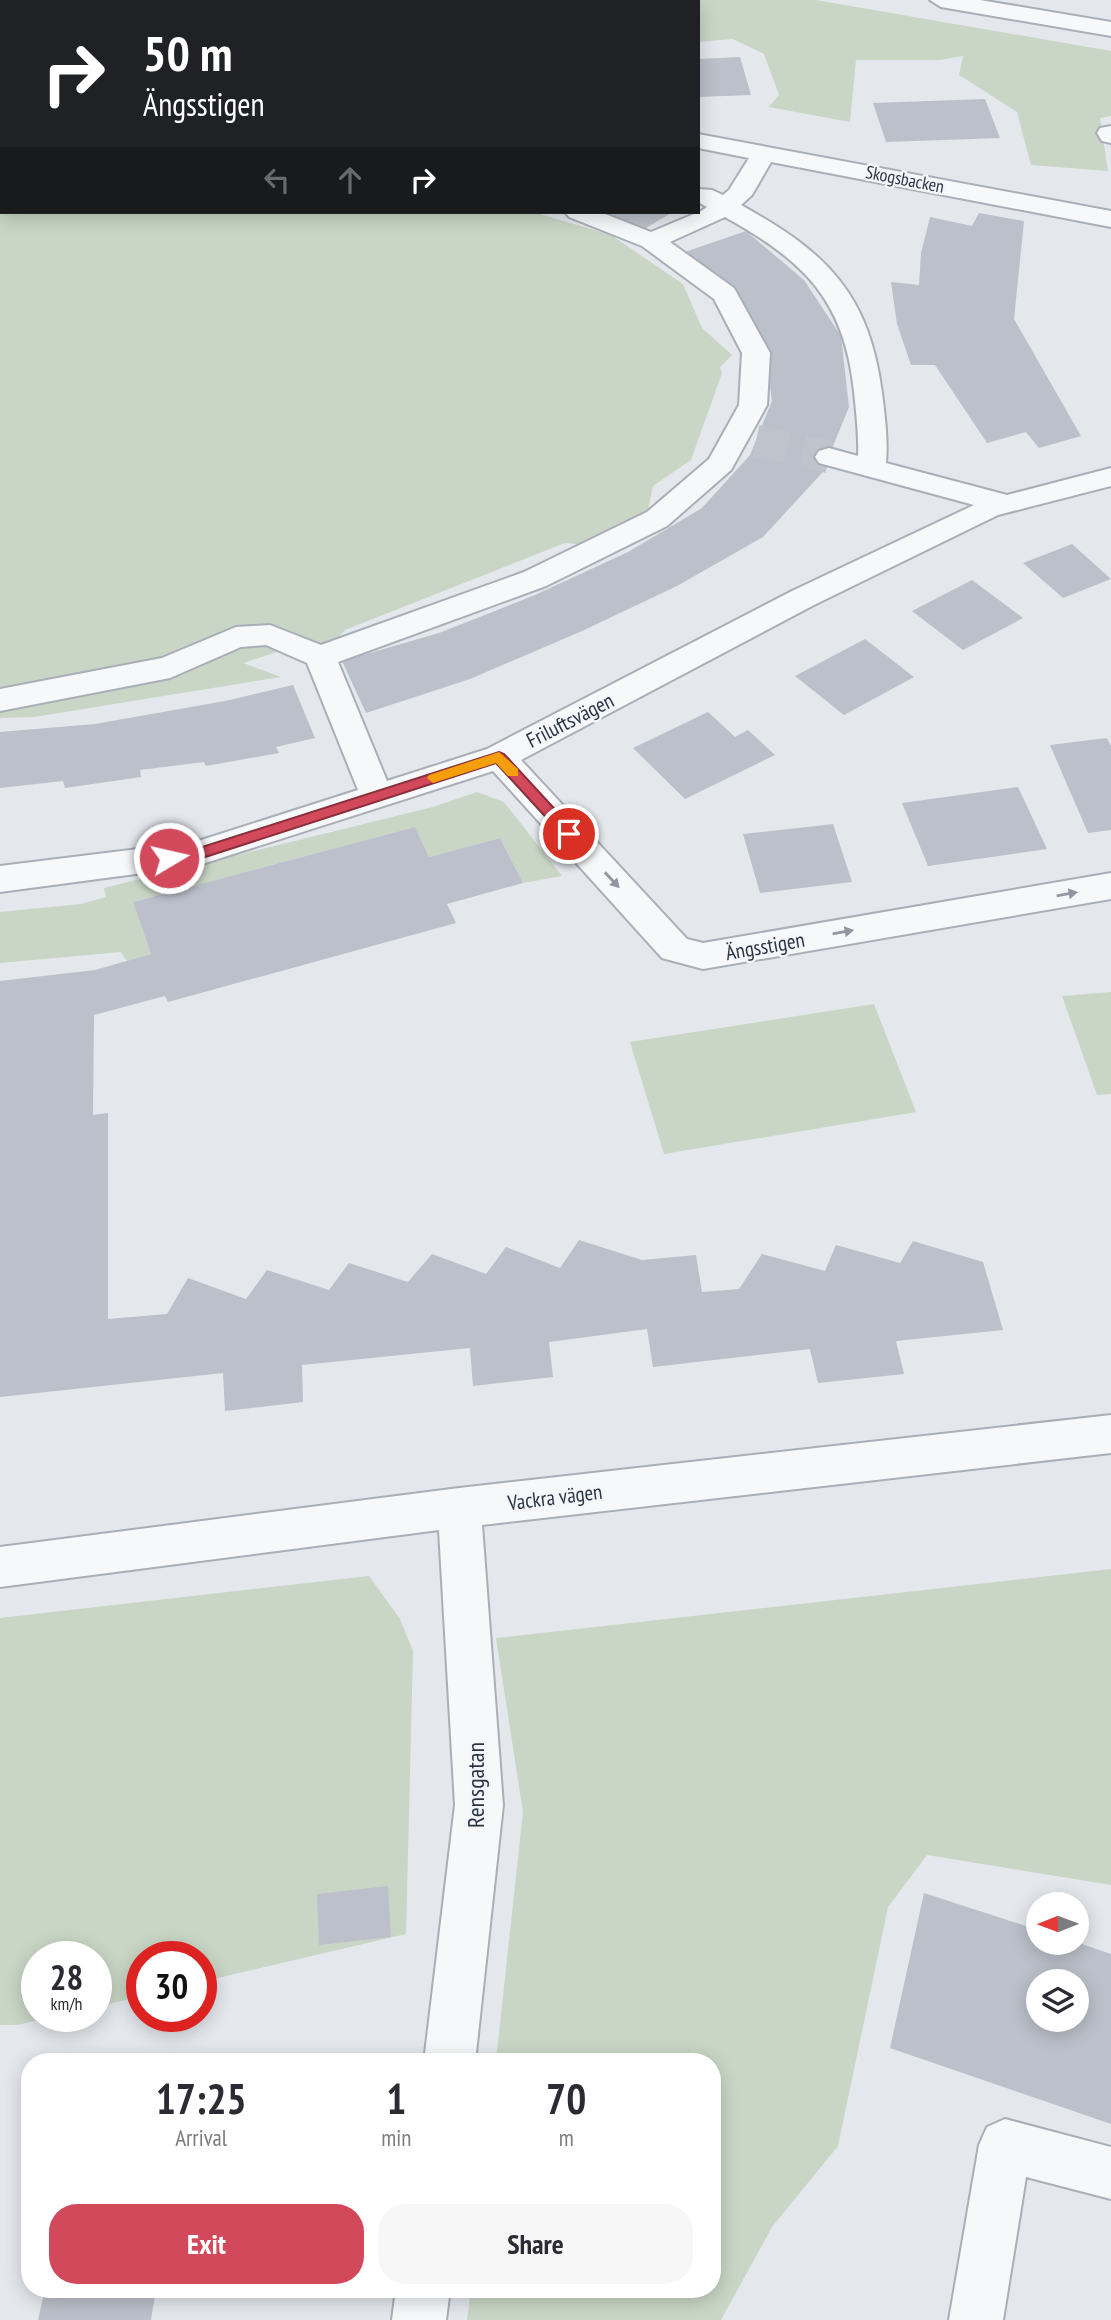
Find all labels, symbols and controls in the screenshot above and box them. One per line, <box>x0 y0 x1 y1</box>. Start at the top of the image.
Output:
text: 50 m <box>143 21 232 85</box>
icon: right <box>28 28 119 119</box>
text: Ängsstigen <box>143 83 264 125</box>
street label: Skogsbacken <box>864 160 946 198</box>
icon: left <box>258 161 296 199</box>
icon: ahead <box>331 161 369 199</box>
icon: right <box>404 161 442 199</box>
street label: Friluftsvägen <box>522 687 618 753</box>
pin <box>539 804 599 864</box>
icon: arrive <box>550 815 588 853</box>
position arrow <box>132 821 206 895</box>
one-way arrow <box>603 871 619 888</box>
one-way arrow <box>1056 888 1078 899</box>
street label: Ängsstigen <box>723 926 807 966</box>
one-way arrow <box>832 926 854 937</box>
street label: Vackra vägen <box>505 1478 604 1516</box>
street label: Rensgatan <box>460 1742 491 1828</box>
north arrow <box>1026 1892 1088 1955</box>
map controls <box>1026 1892 1089 2032</box>
speed limit sign: 30 <box>126 1941 217 2032</box>
text: 28 <box>50 1954 83 2000</box>
button: layers <box>1026 1969 1089 2032</box>
text: km/h <box>51 1992 82 2015</box>
text: 17:25 <box>156 2071 247 2126</box>
text: 1 <box>386 2071 406 2126</box>
text: 70 <box>546 2071 586 2126</box>
text: Arrival <box>175 2123 227 2152</box>
text: min <box>381 2123 411 2152</box>
text: m <box>559 2123 574 2152</box>
button: Exit <box>49 2204 364 2284</box>
button: Share <box>378 2204 693 2284</box>

